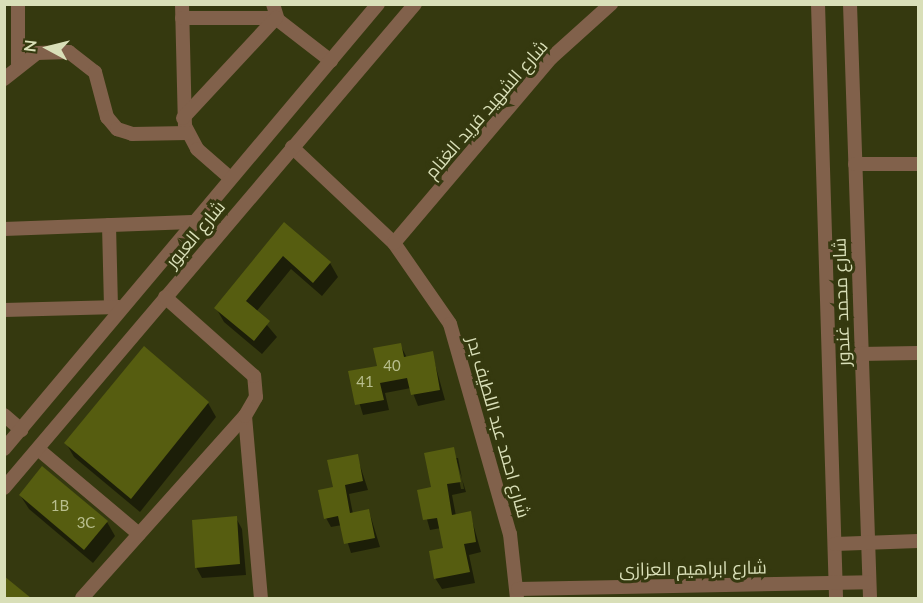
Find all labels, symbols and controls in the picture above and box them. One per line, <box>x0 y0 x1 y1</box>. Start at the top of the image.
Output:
north arrow <box>18 18 78 78</box>
street label: شارع الشهيد فريد الغنام <box>420 35 552 183</box>
text: N <box>19 38 40 53</box>
street label: شارع العبور <box>161 196 229 272</box>
street label: شارع محمد غندور <box>828 237 854 367</box>
street label: شارع احمد عبد اللطيف بدر <box>463 334 535 520</box>
house number: 40 <box>383 357 401 375</box>
house number: 41 <box>356 373 374 391</box>
house number: 1B <box>51 497 69 515</box>
house number: 3C <box>77 514 95 532</box>
street label: شارع ابراهيم العزازى <box>619 556 767 580</box>

